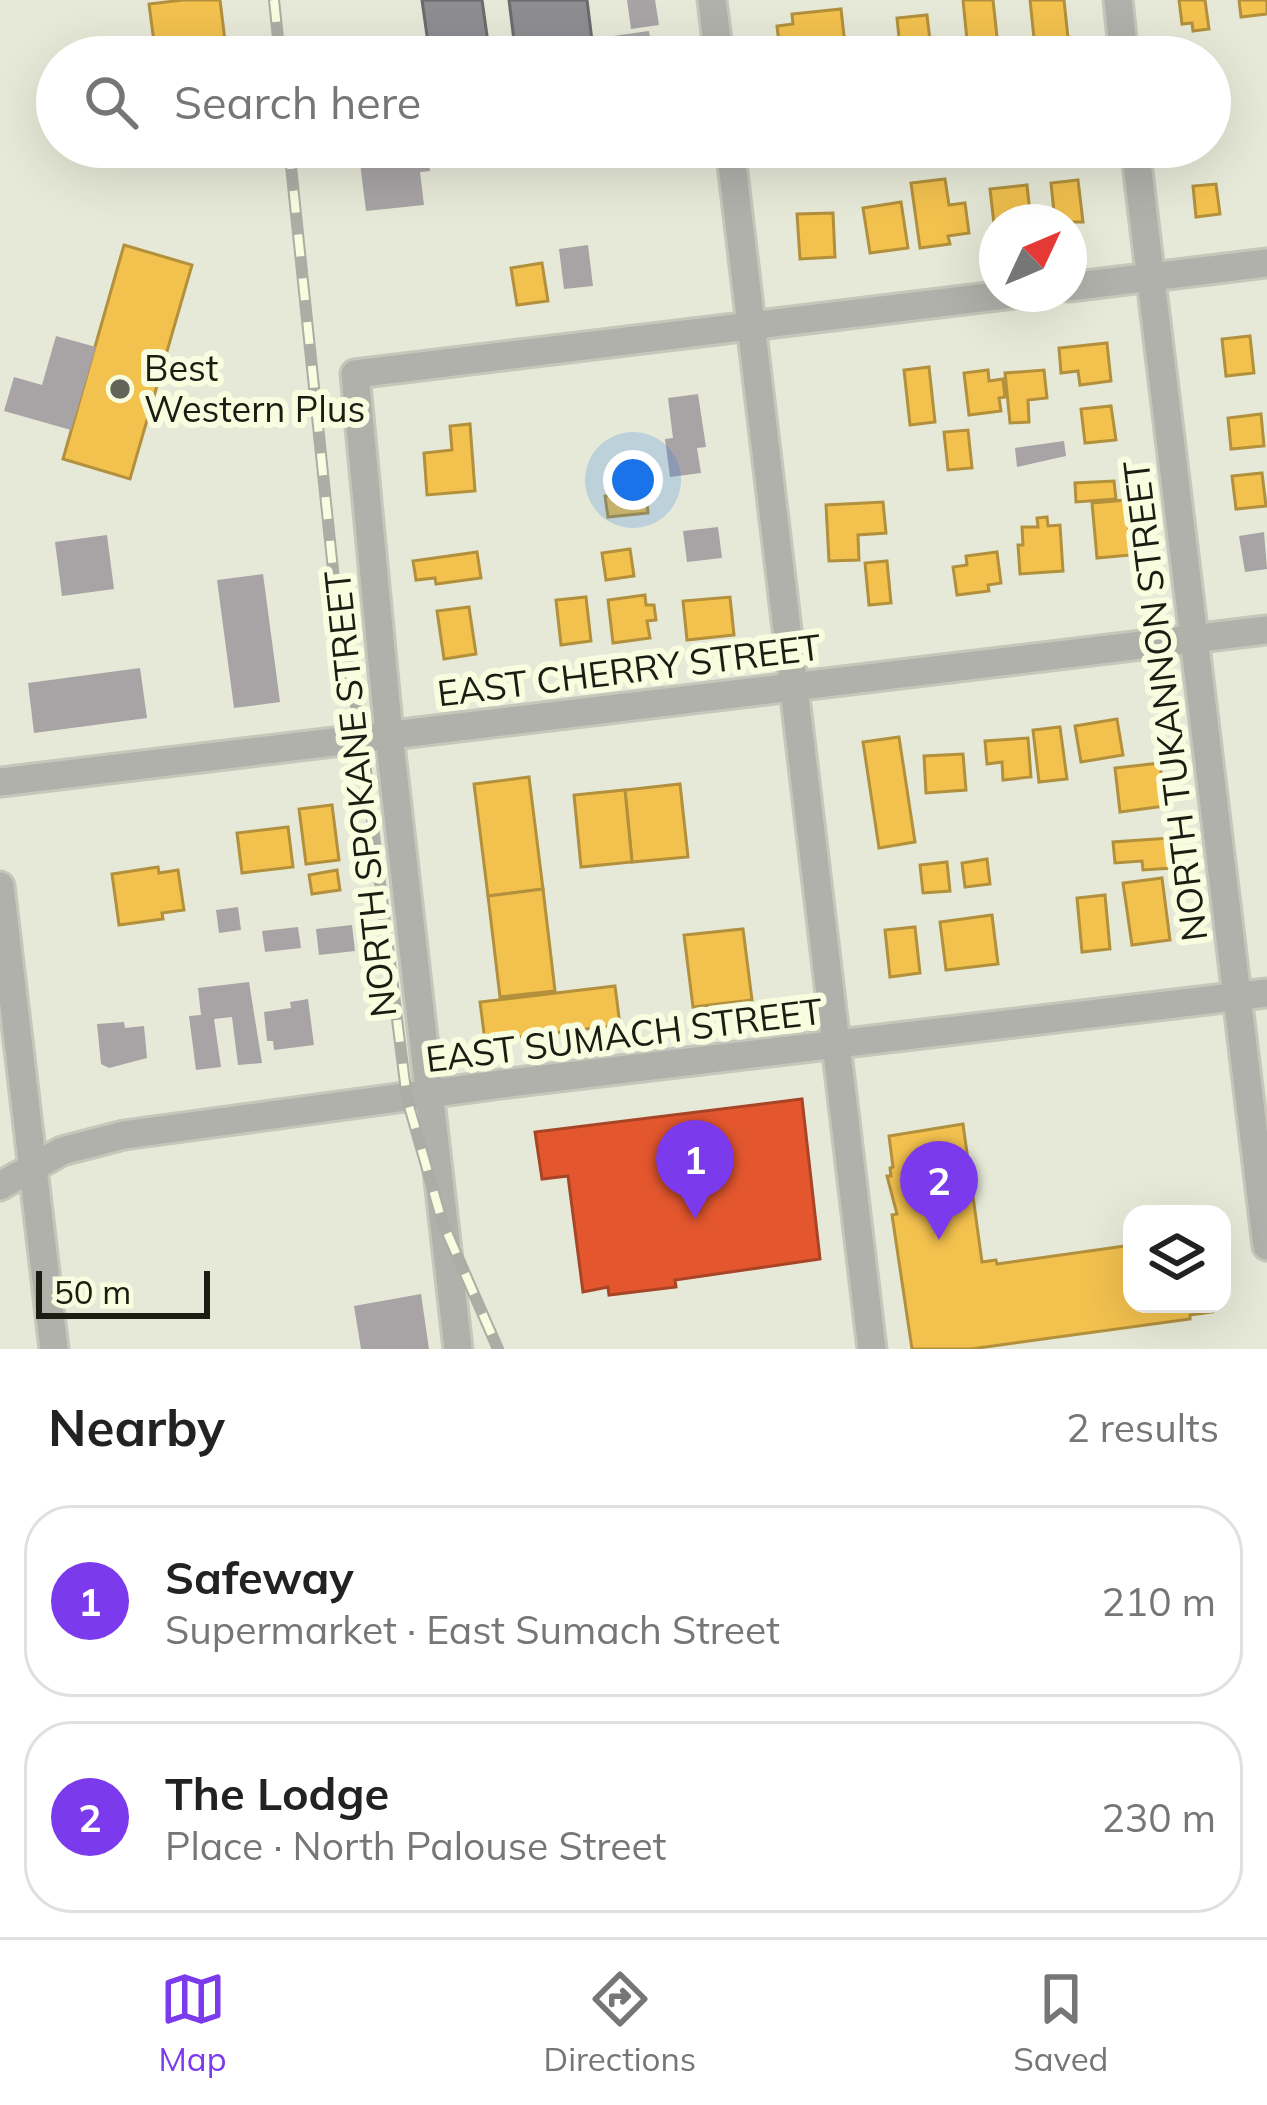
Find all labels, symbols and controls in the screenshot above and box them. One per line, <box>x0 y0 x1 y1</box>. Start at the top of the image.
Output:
search box <box>36 36 1231 168</box>
icon: search <box>78 69 144 135</box>
text: Search here <box>174 74 421 130</box>
north arrow <box>979 204 1087 312</box>
place label: Best Western Plus <box>144 345 365 431</box>
marker: Best Western Plus <box>107 376 133 402</box>
your location <box>603 450 663 510</box>
street label: NORTH TUKANNON STREET <box>1113 458 1216 944</box>
street label: NORTH SPOKANE STREET <box>314 568 405 1020</box>
street label: EAST CHERRY STREET <box>434 624 824 715</box>
street label: EAST SUMACH STREET <box>423 988 825 1081</box>
pin: 1 <box>656 1120 734 1219</box>
pin: 2 <box>900 1141 978 1240</box>
map controls <box>1123 1205 1231 1313</box>
button: layers <box>1123 1205 1231 1313</box>
scale bar <box>36 1265 210 1318</box>
text: 50 m <box>54 1271 131 1312</box>
text: Nearby <box>48 1395 225 1459</box>
text: 2 results <box>1066 1403 1219 1452</box>
text: Safeway <box>165 1549 354 1605</box>
text: 1 <box>78 1577 102 1626</box>
text: 210 m <box>1101 1577 1216 1626</box>
text: Supermarket · East Sumach Street <box>165 1605 780 1654</box>
text: The Lodge <box>165 1765 389 1821</box>
text: 2 <box>78 1793 102 1842</box>
text: 230 m <box>1101 1793 1216 1842</box>
text: Place · North Palouse Street <box>165 1821 666 1870</box>
tab: Map <box>159 1966 226 2079</box>
tab: Directions <box>544 1966 696 2079</box>
tab: Saved <box>1013 1966 1108 2079</box>

